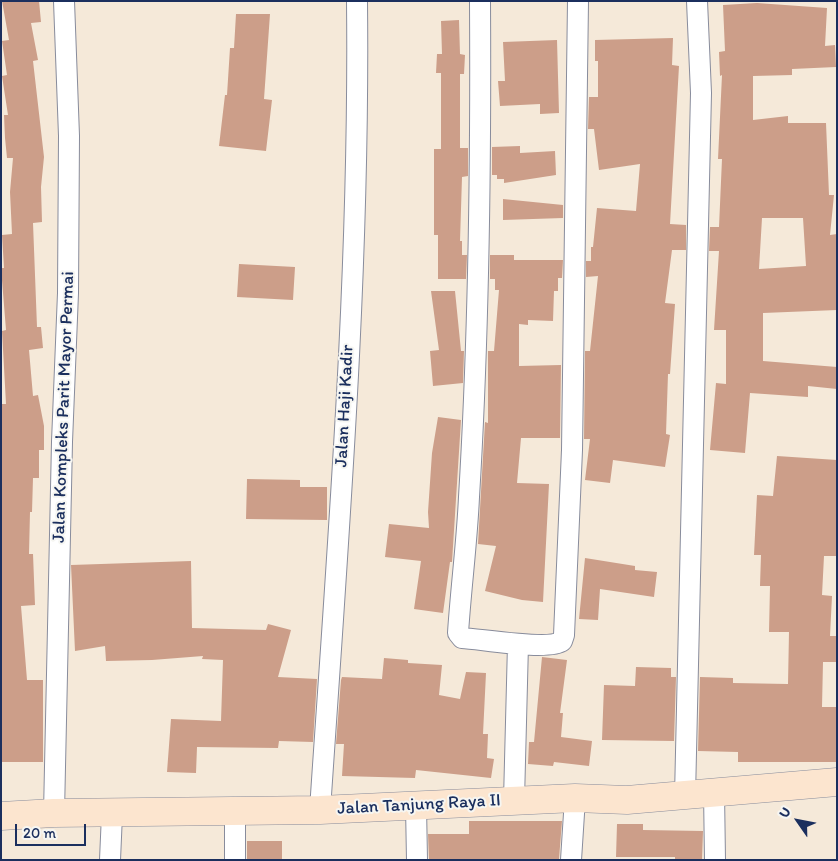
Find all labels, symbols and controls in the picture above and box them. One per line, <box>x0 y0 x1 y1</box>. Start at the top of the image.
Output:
street label: Jalan Kompleks Parit Mayor Permai <box>48 271 80 543</box>
street label: Jalan Haji Kadir <box>331 344 359 468</box>
street label: Jalan Tanjung Raya II <box>337 790 501 820</box>
north arrow <box>773 796 823 846</box>
text: U <box>775 804 795 821</box>
scale bar <box>18 814 89 846</box>
text: 20 m <box>23 824 56 842</box>

